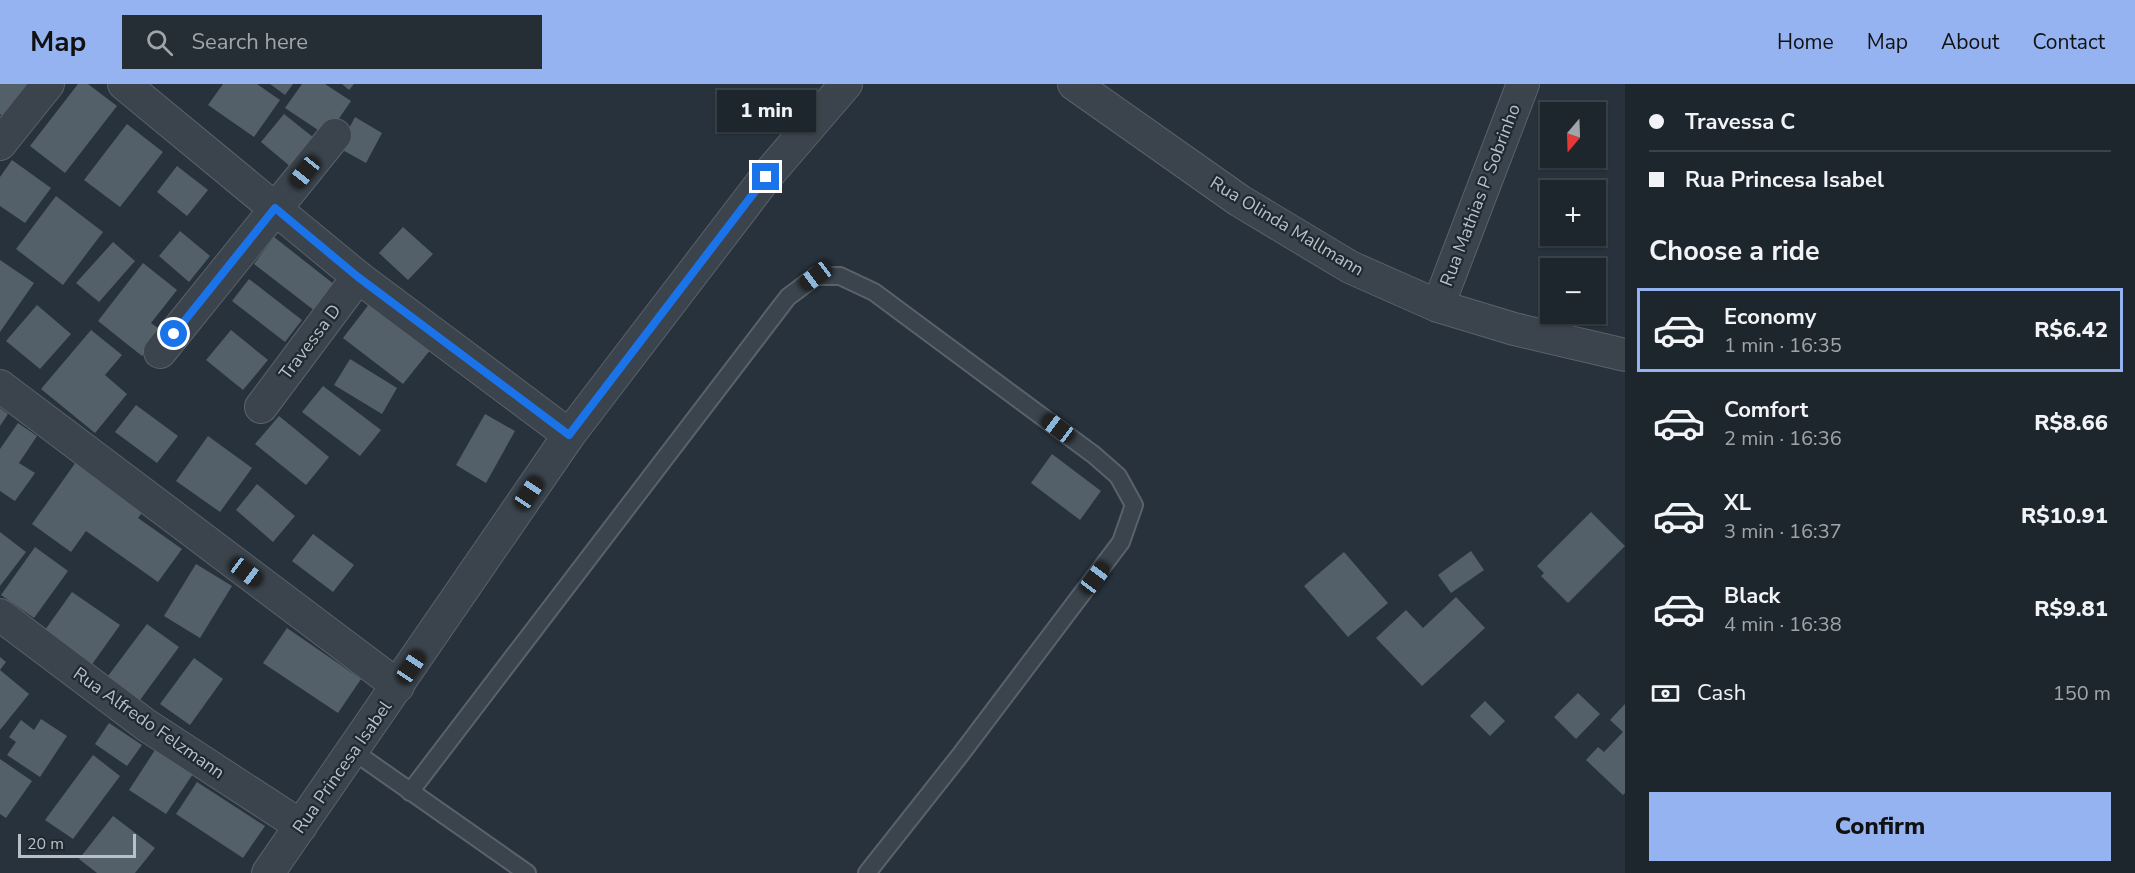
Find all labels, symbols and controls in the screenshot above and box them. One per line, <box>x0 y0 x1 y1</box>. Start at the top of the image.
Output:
search box <box>122 15 542 69</box>
text: Map <box>30 23 86 61</box>
icon: search <box>143 26 176 59</box>
text: Search here <box>191 27 308 57</box>
text: Home <box>1777 28 1834 56</box>
text: Map <box>1867 28 1908 56</box>
text: About <box>1941 28 1999 56</box>
text: Contact <box>2032 28 2105 56</box>
callout: 1 min <box>716 90 816 132</box>
text: 1 min <box>740 97 793 124</box>
street label: Rua Mathias P Sobrinho <box>1434 100 1526 290</box>
north arrow <box>1540 102 1606 168</box>
map controls <box>1540 102 1606 324</box>
text: Travessa C <box>1685 107 1795 137</box>
car <box>287 152 323 192</box>
route end <box>752 163 779 190</box>
text: Rua Princesa Isabel <box>1685 165 1884 195</box>
street label: Rua Olinda Mallmann <box>1206 171 1368 281</box>
button: + <box>1540 180 1606 246</box>
text: Choose a ride <box>1649 233 1820 270</box>
car <box>796 258 836 294</box>
button: − <box>1540 258 1606 324</box>
street label: Travessa D <box>274 299 346 385</box>
text: Economy <box>1724 302 1816 332</box>
icon: car <box>1652 303 1706 357</box>
text: R$6.42 <box>2034 315 2108 345</box>
route start <box>160 320 187 347</box>
text: 1 min · 16:35 <box>1724 332 1842 359</box>
text: Comfort <box>1724 395 1808 425</box>
icon: car <box>1652 396 1706 450</box>
text: R$8.66 <box>2034 408 2108 438</box>
car <box>1038 410 1078 446</box>
text: 2 min · 16:36 <box>1724 425 1842 452</box>
car <box>511 473 547 513</box>
text: XL <box>1724 488 1751 518</box>
icon: car <box>1652 489 1706 543</box>
text: R$10.91 <box>2021 501 2108 531</box>
text: 3 min · 16:37 <box>1724 518 1842 545</box>
car <box>226 554 266 590</box>
car <box>1077 558 1113 598</box>
text: Black <box>1724 581 1780 611</box>
icon: car <box>1652 582 1706 636</box>
text: R$9.81 <box>2034 594 2108 624</box>
text: 4 min · 16:38 <box>1724 611 1842 638</box>
car <box>393 647 429 687</box>
street label: Rua Alfredo Felzmann <box>68 662 230 784</box>
icon: cash <box>1649 677 1682 710</box>
text: Cash <box>1697 678 1746 708</box>
text: 150 m <box>2053 680 2111 707</box>
street label: Rua Princesa Isabel <box>287 695 397 838</box>
button: Confirm <box>1649 792 2111 861</box>
scale bar <box>18 831 136 858</box>
text: 20 m <box>27 833 64 855</box>

